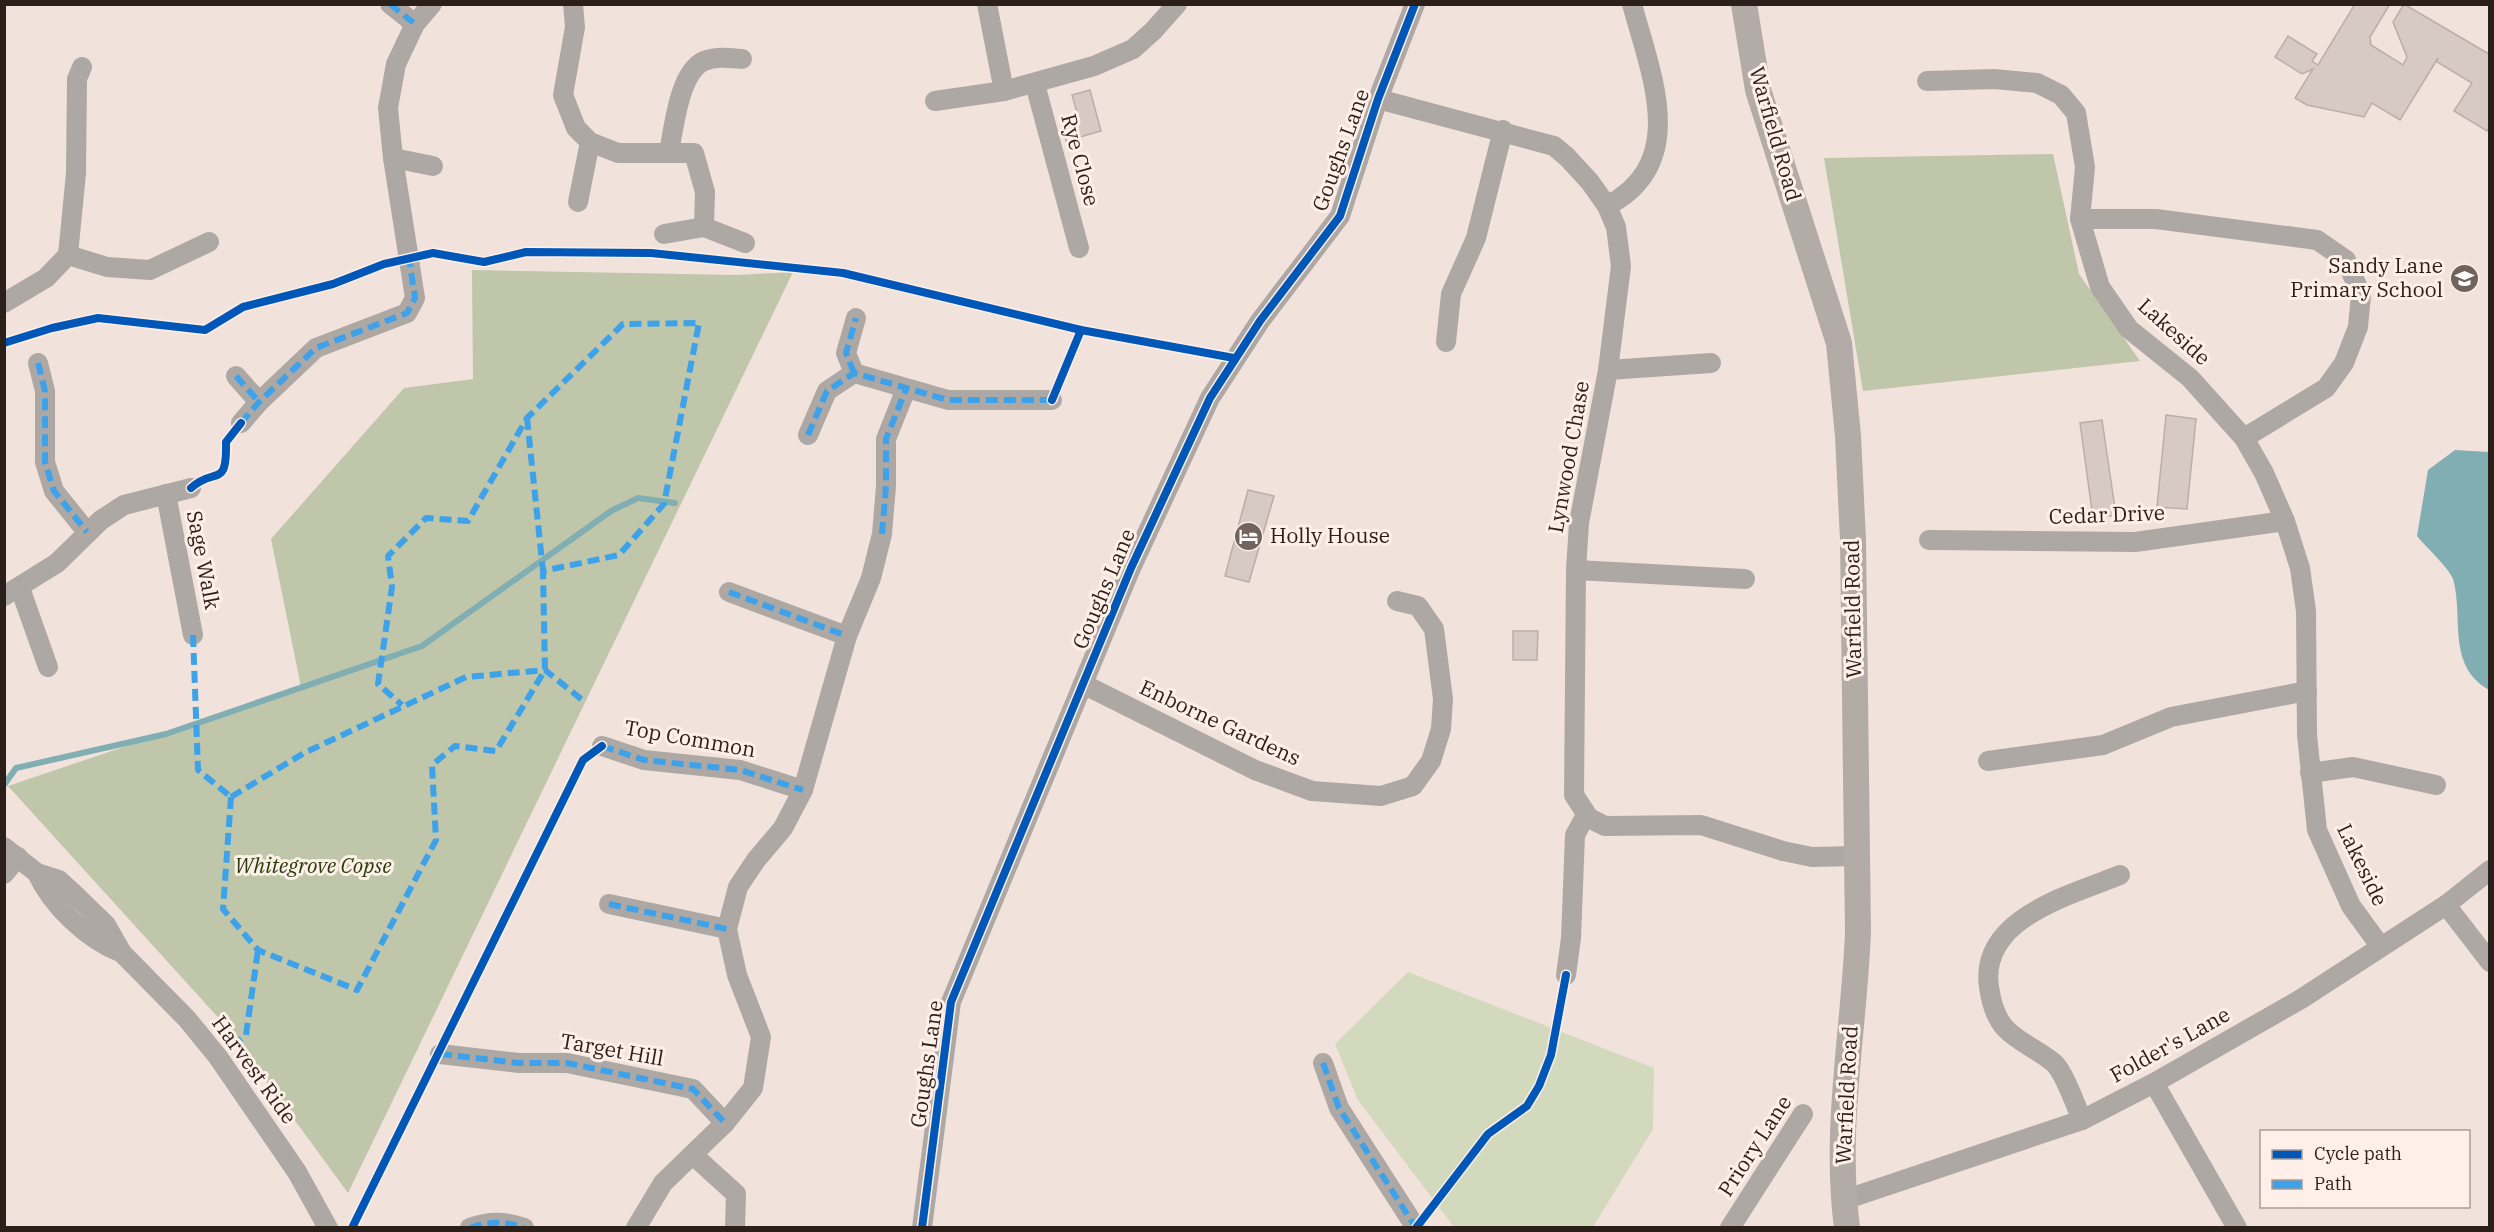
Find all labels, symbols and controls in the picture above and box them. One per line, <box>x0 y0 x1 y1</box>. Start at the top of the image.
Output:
street label: Warfield Road <box>1743 63 1809 204</box>
street label: Goughs Lane <box>1305 85 1375 215</box>
street label: Rye Close <box>1055 111 1107 209</box>
place label: Sandy Lane Primary School <box>2290 251 2443 303</box>
school or university icon: Sandy Lane Primary School <box>2448 262 2480 294</box>
street label: Lakeside <box>2133 291 2217 371</box>
street label: Lynwood Chase <box>1541 379 1595 535</box>
street label: Cedar Drive <box>2048 498 2166 530</box>
street label: Sage Walk <box>181 508 227 612</box>
hotel icon: Holly House <box>1233 520 1265 552</box>
place label: Holly House <box>1270 521 1390 549</box>
street label: Goughs Lane <box>1065 524 1141 653</box>
street label: Warfield Road <box>1837 539 1867 679</box>
street label: Enborne Gardens <box>1136 673 1305 772</box>
street label: Top Common <box>622 713 758 763</box>
street label: Lakeside <box>2331 819 2395 910</box>
park label: Whitegrove Copse <box>234 851 392 879</box>
street label: Goughs Lane <box>903 998 949 1129</box>
street label: Folder's Lane <box>2105 1000 2234 1089</box>
street label: Harvest Ride <box>206 1010 304 1129</box>
street label: Warfield Road <box>1828 1025 1864 1165</box>
street label: Target Hill <box>558 1026 666 1072</box>
street label: Priory Lane <box>1711 1089 1797 1201</box>
legend <box>2260 1130 2470 1208</box>
text: Cycle path <box>2314 1142 2402 1165</box>
text: Path <box>2314 1172 2352 1195</box>

